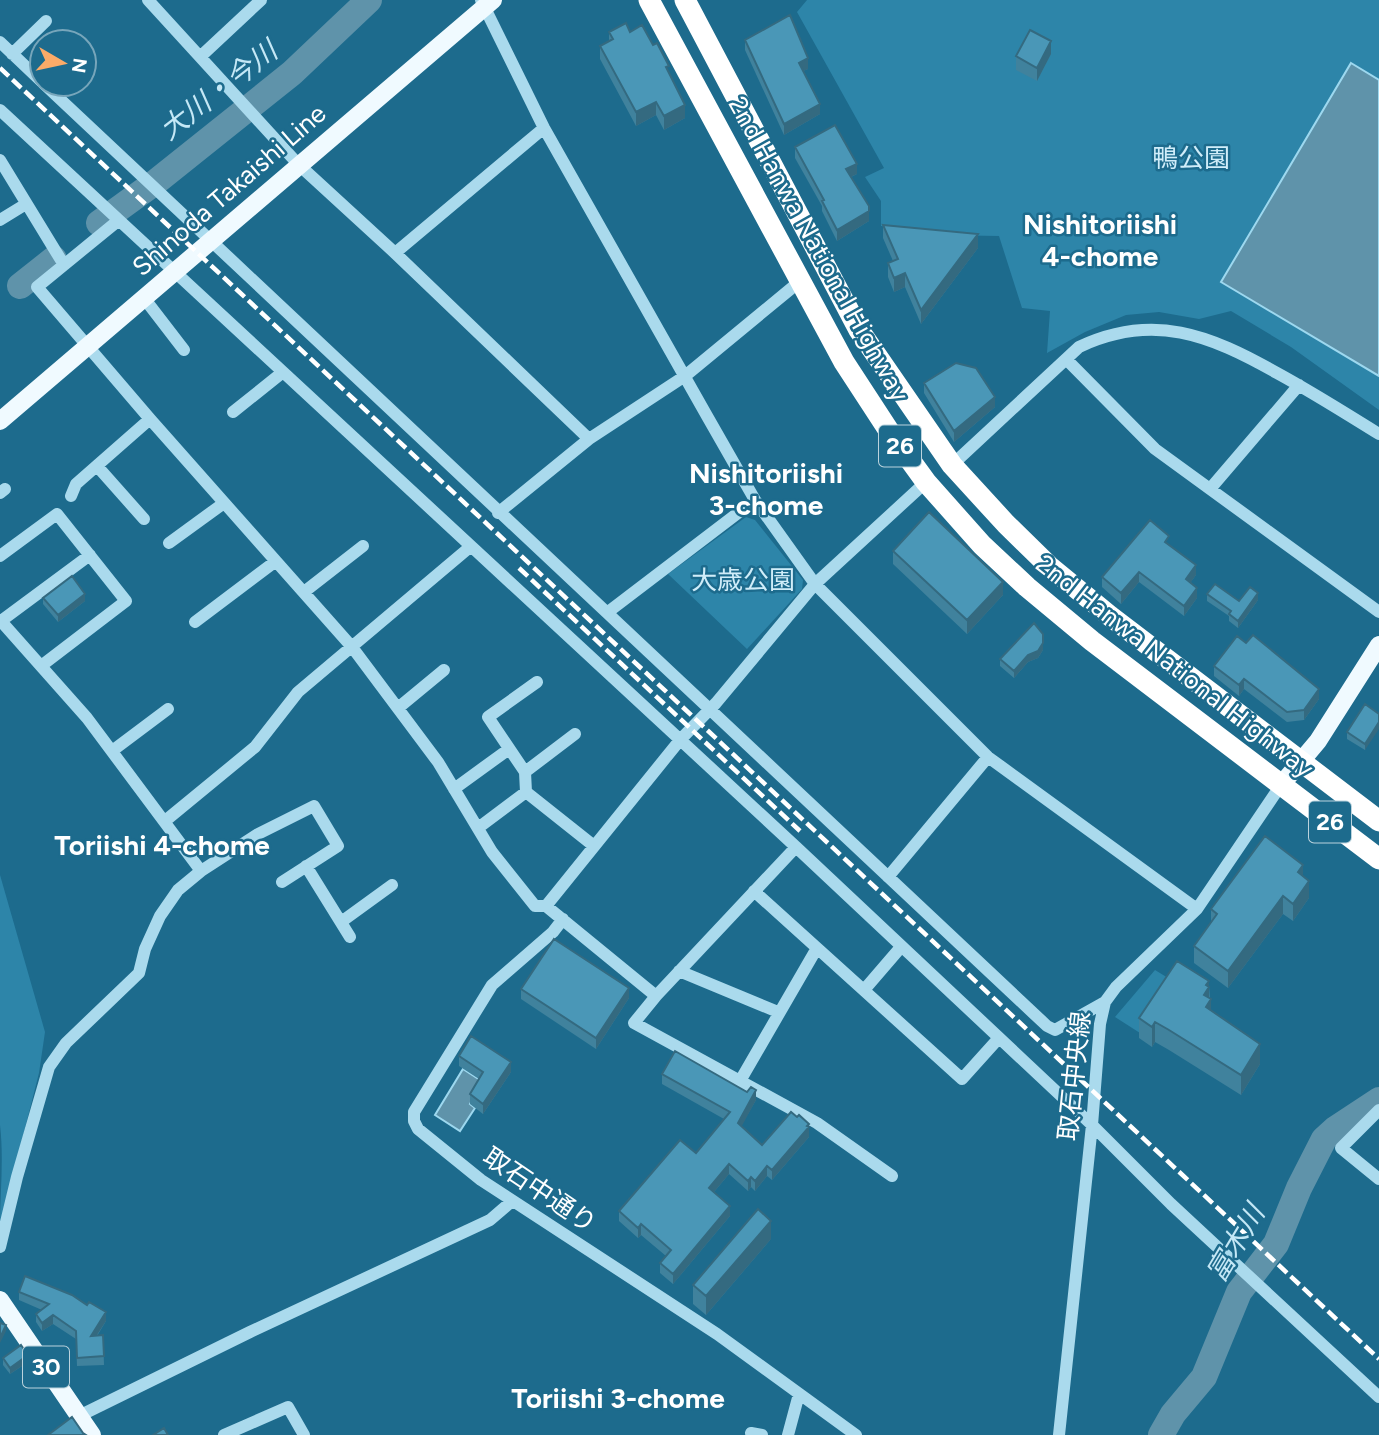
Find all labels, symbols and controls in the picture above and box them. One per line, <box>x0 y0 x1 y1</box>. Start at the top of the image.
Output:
north arrow <box>28 28 98 98</box>
water label: 大川・今川 <box>152 32 286 146</box>
text: N <box>67 57 92 75</box>
street label: 2nd Hanwa National Highway <box>722 91 916 407</box>
street label: Shinoda Takaishi Line <box>126 97 332 283</box>
park label: 鴨公園 <box>1152 142 1230 174</box>
district label: Nishitoriishi 4-chome <box>1023 207 1177 273</box>
road number: 26 <box>879 426 921 466</box>
district label: Nishitoriishi 3-chome <box>689 456 843 522</box>
street label: 2nd Hanwa National Highway <box>1030 548 1321 785</box>
park label: 大歳公園 <box>691 564 795 596</box>
road number: 26 <box>1309 802 1351 842</box>
district label: Toriishi 4-chome <box>54 828 270 862</box>
street label: 取石中央線 <box>1051 1010 1097 1142</box>
street label: 取石中通り <box>477 1140 603 1240</box>
water label: 富木川 <box>1199 1196 1273 1288</box>
road number: 30 <box>23 1346 69 1387</box>
district label: Toriishi 3-chome <box>511 1381 725 1415</box>

